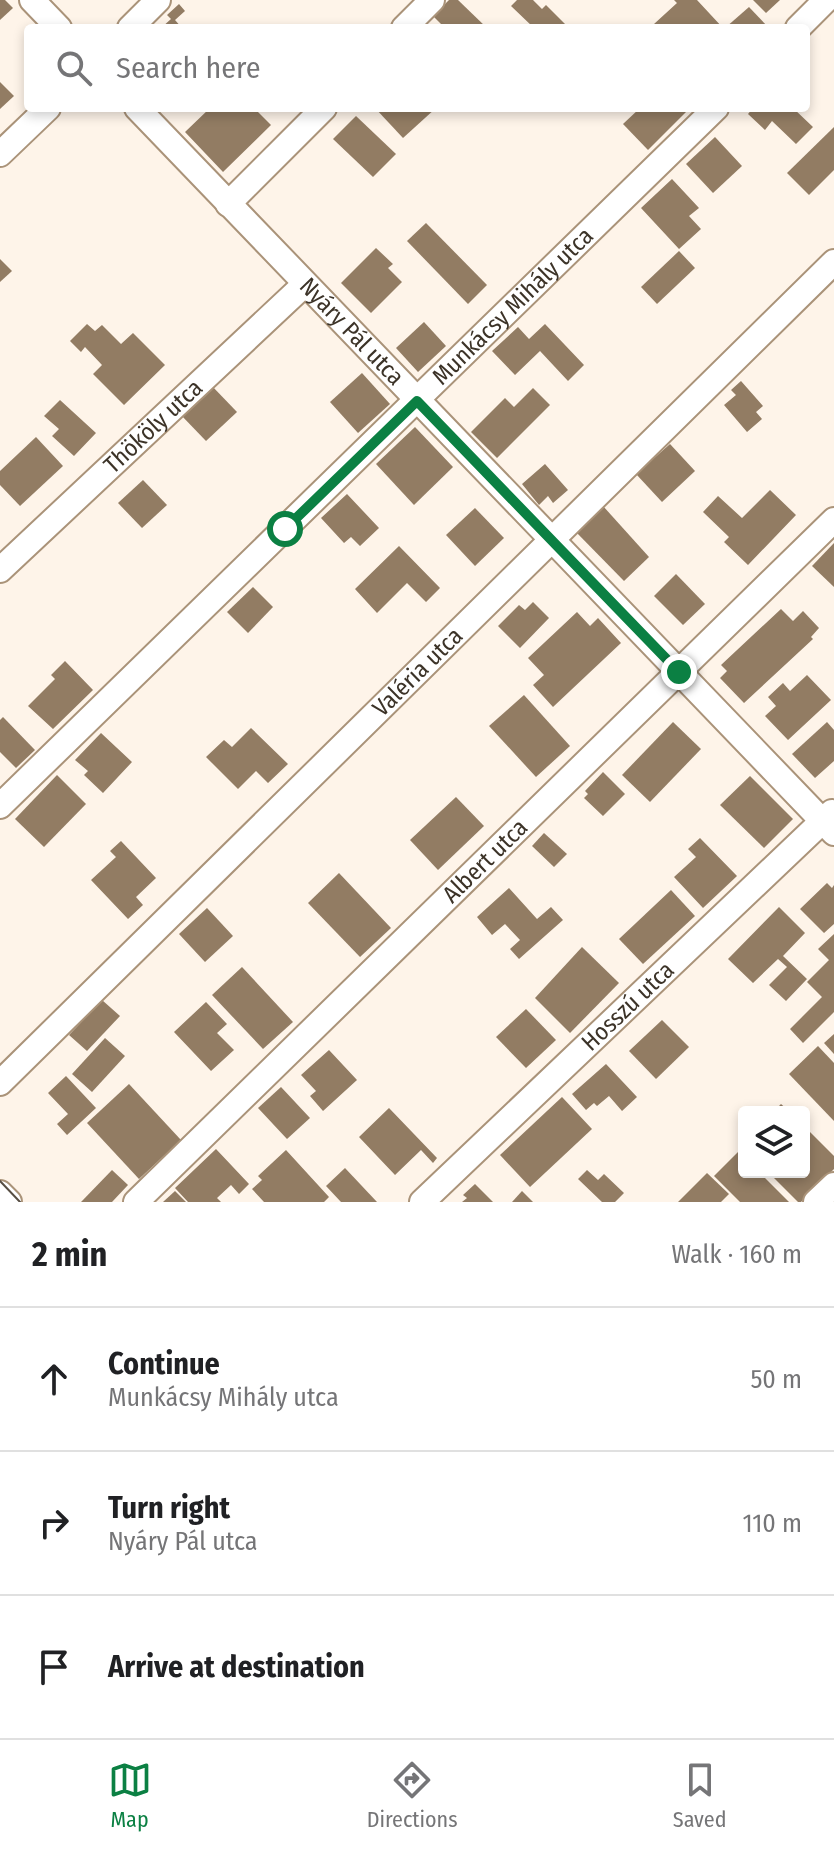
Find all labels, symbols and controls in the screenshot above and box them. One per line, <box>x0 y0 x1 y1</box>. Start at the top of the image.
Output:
search box <box>24 24 810 112</box>
icon: search <box>52 46 96 90</box>
text: Search here <box>116 50 261 86</box>
street label: Munkácsy Mihály utca <box>427 222 599 391</box>
street label: Nyáry Pál utca <box>294 272 410 391</box>
street label: Thököly utca <box>98 374 208 479</box>
route start <box>267 511 303 547</box>
street label: Valéria utca <box>367 622 468 722</box>
route end <box>661 654 697 690</box>
street label: Albert utca <box>437 813 533 908</box>
street label: Hosszú utca <box>576 956 680 1057</box>
map controls <box>738 1106 810 1178</box>
button: layers <box>738 1106 810 1178</box>
text: 2 min <box>32 1234 107 1275</box>
text: Walk · 160 m <box>671 1239 802 1270</box>
text: Continue <box>108 1346 220 1382</box>
icon: ahead <box>32 1357 76 1401</box>
text: 50 m <box>750 1364 802 1395</box>
text: Munkácsy Mihály utca <box>108 1382 339 1413</box>
text: Turn right <box>108 1490 230 1526</box>
icon: right <box>32 1501 76 1545</box>
text: 110 m <box>742 1508 802 1539</box>
text: Nyáry Pál utca <box>108 1526 258 1557</box>
icon: arrive <box>32 1645 76 1689</box>
text: Arrive at destination <box>108 1649 365 1685</box>
tab: Map <box>108 1758 152 1833</box>
tab: Directions <box>367 1758 458 1833</box>
tab: Saved <box>673 1758 726 1833</box>

